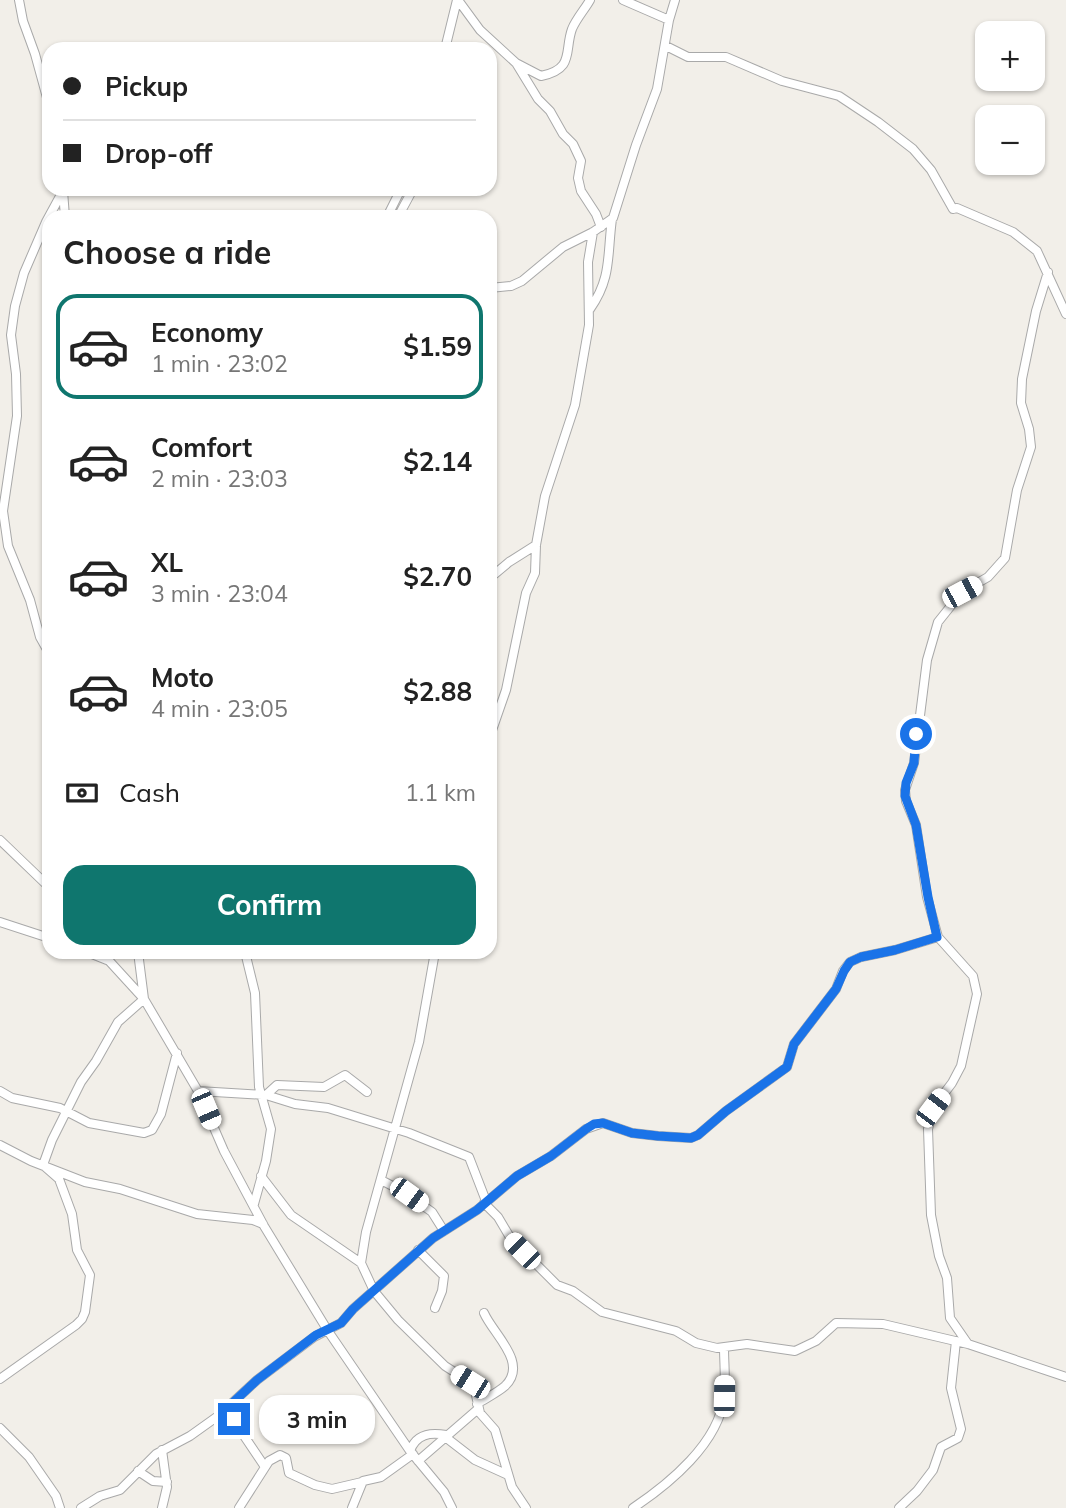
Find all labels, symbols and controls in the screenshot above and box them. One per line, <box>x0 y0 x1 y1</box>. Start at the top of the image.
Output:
map controls <box>975 21 1045 175</box>
button: + <box>975 21 1045 91</box>
text: Pickup <box>105 70 188 103</box>
button: − <box>975 105 1045 175</box>
text: Drop-off <box>105 137 212 170</box>
text: Choose a ride <box>63 232 271 272</box>
icon: car <box>67 315 130 378</box>
text: Economy <box>151 316 263 349</box>
text: $1.59 <box>403 330 472 363</box>
text: 1 min · 23:02 <box>151 349 288 378</box>
icon: car <box>67 430 130 493</box>
text: Comfort <box>151 431 252 464</box>
text: $2.14 <box>403 445 472 478</box>
text: 2 min · 23:03 <box>151 464 288 493</box>
icon: car <box>67 545 130 608</box>
text: XL <box>151 546 183 579</box>
text: $2.70 <box>403 560 472 593</box>
car <box>939 573 986 611</box>
text: 3 min · 23:04 <box>151 579 288 608</box>
icon: car <box>67 660 130 723</box>
text: Moto <box>151 661 214 694</box>
text: $2.88 <box>403 675 472 708</box>
text: 4 min · 23:05 <box>151 694 288 723</box>
route start <box>900 718 932 750</box>
icon: cash <box>63 774 101 812</box>
text: Cash <box>119 776 180 809</box>
text: 1.1 km <box>405 778 476 807</box>
button: Confirm <box>63 865 476 945</box>
car <box>912 1085 955 1131</box>
car <box>189 1086 224 1132</box>
car <box>386 1174 433 1216</box>
car <box>500 1229 545 1273</box>
car <box>447 1362 494 1402</box>
car <box>714 1375 735 1417</box>
callout: 3 min <box>258 1394 374 1444</box>
route end <box>218 1403 250 1435</box>
text: 3 min <box>287 1405 347 1434</box>

